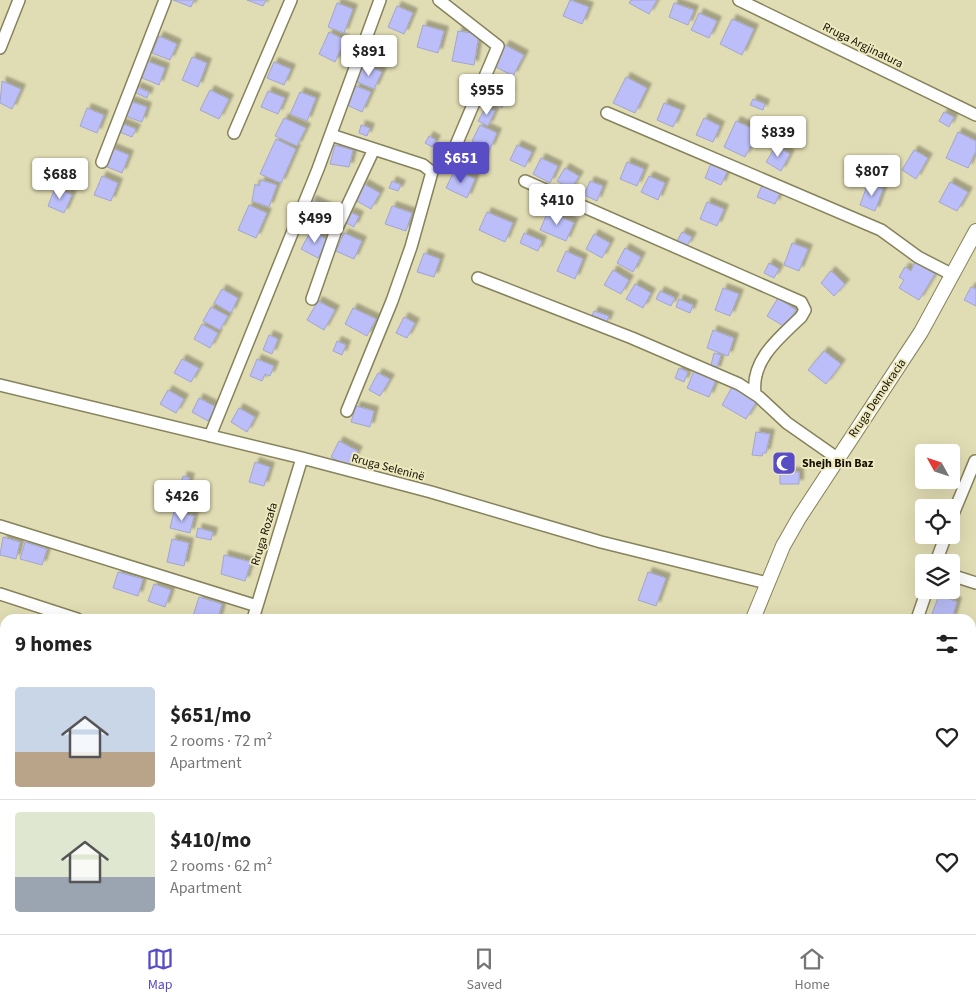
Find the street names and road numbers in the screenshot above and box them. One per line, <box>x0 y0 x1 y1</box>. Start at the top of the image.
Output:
street label: Rruga Argjinatura <box>820 19 906 72</box>
street label: Rruga Demokracia <box>845 355 910 441</box>
street label: Rruga Seleninë <box>349 450 426 485</box>
street label: Rruga Rozafa <box>247 501 282 568</box>

